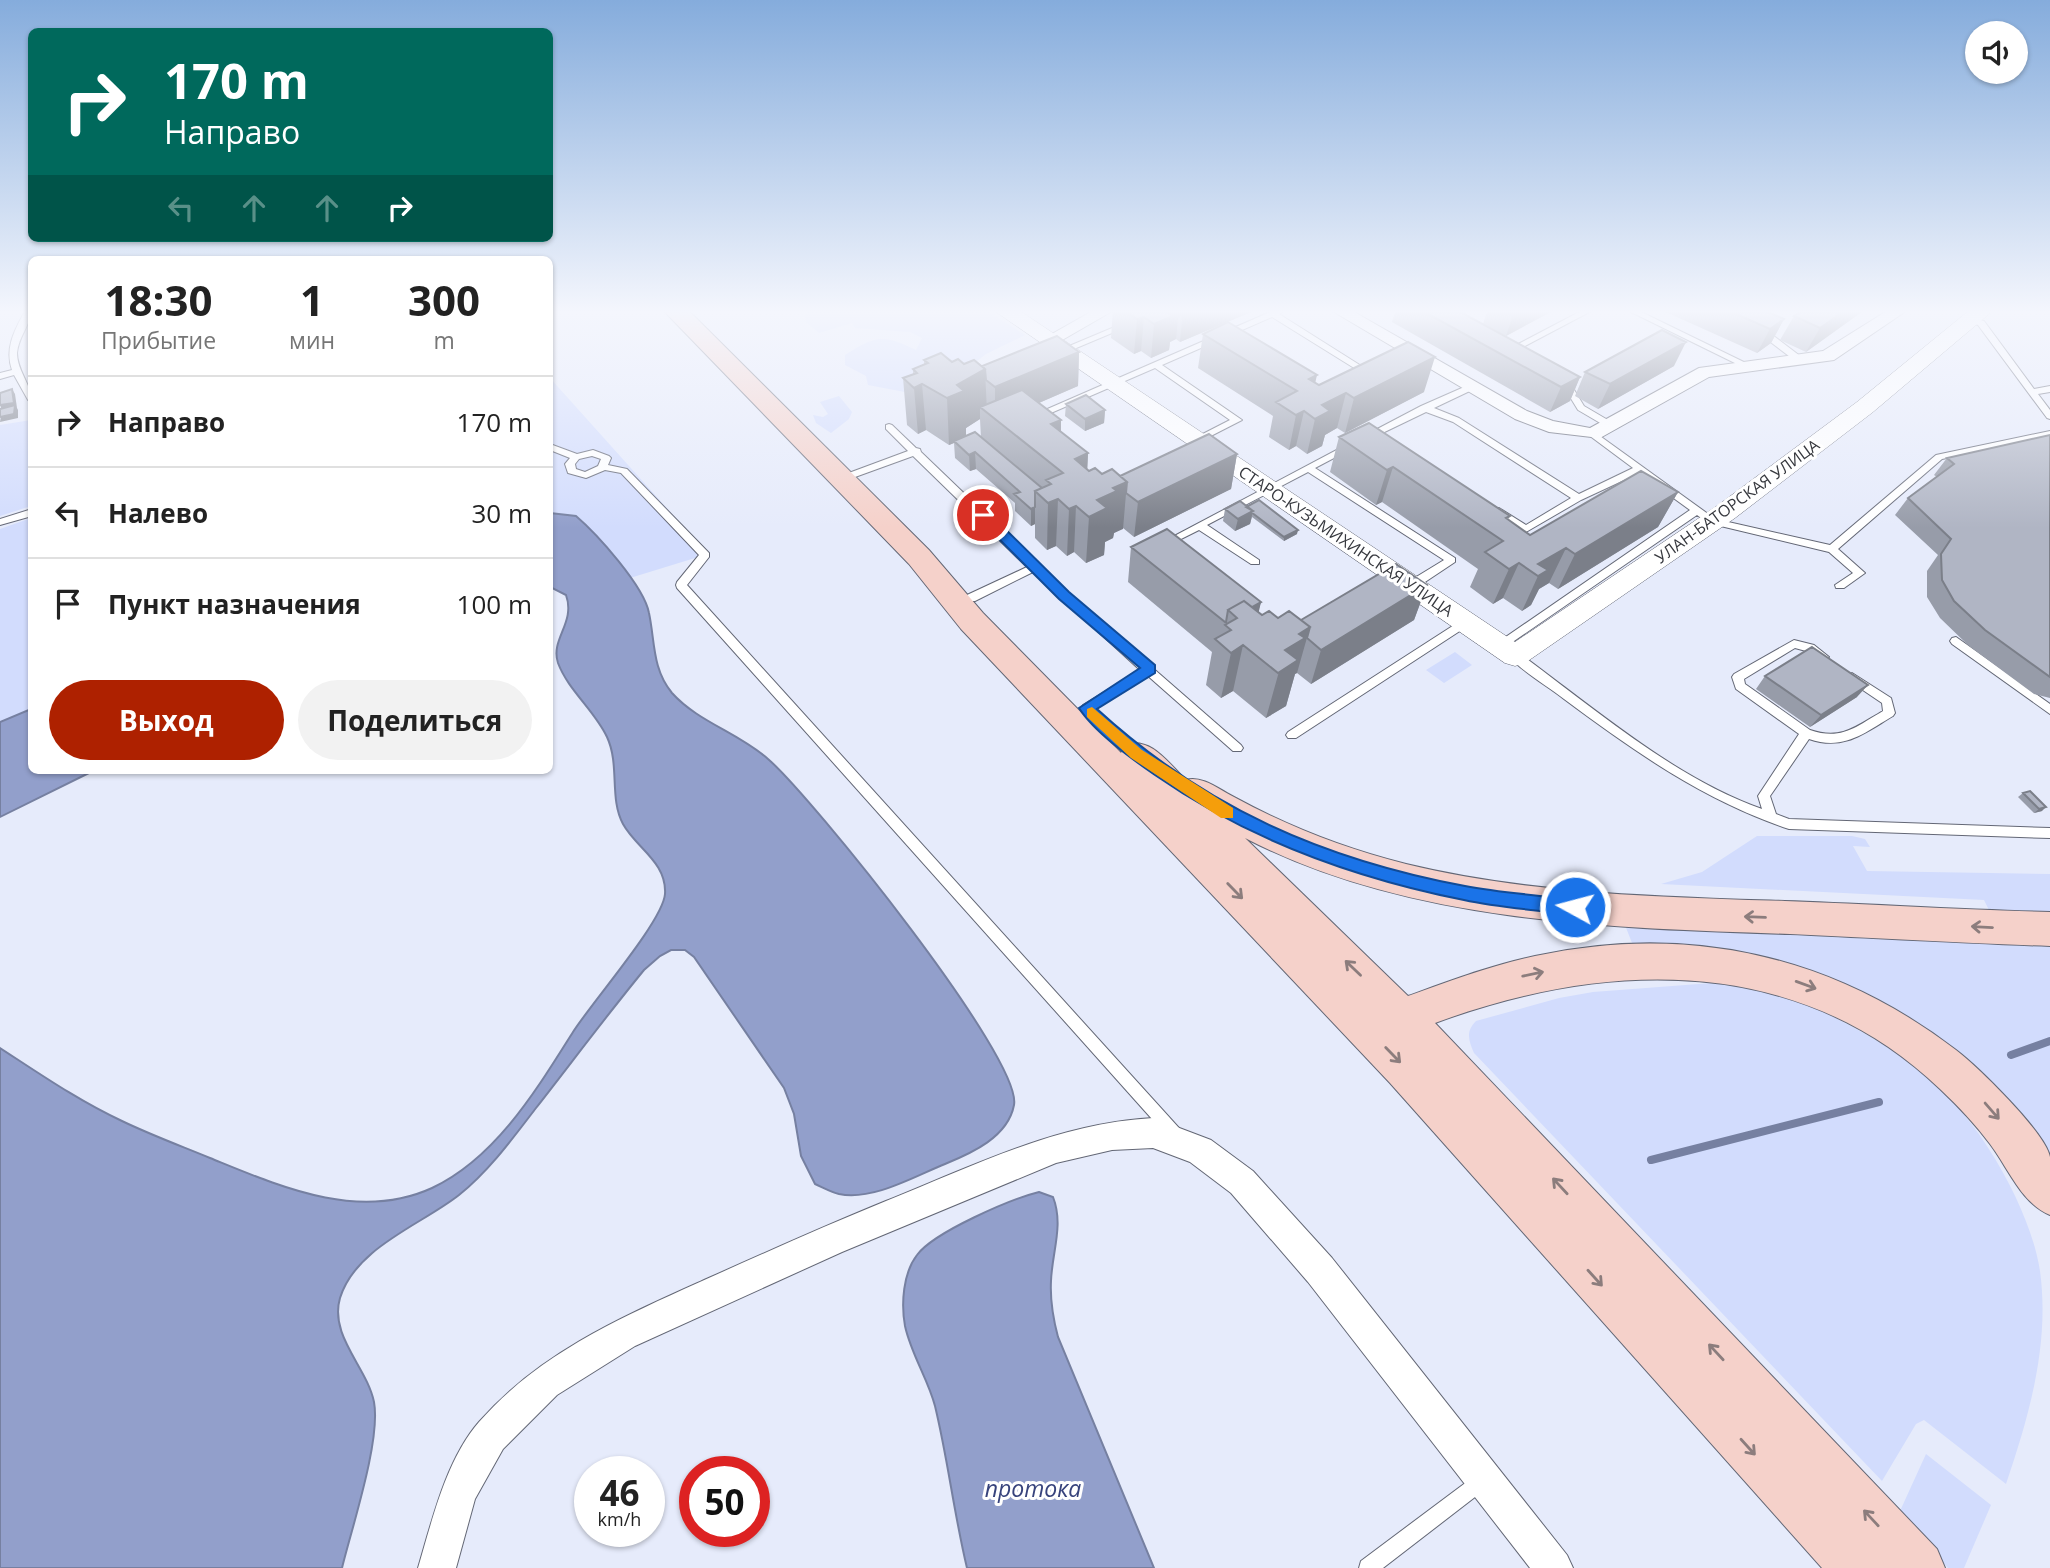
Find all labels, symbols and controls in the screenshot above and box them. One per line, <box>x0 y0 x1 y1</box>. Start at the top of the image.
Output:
map controls <box>1965 21 2028 84</box>
button: sound <box>1965 21 2028 84</box>
text: 170 m <box>164 47 309 113</box>
icon: right <box>49 56 140 147</box>
text: Направо <box>164 110 300 153</box>
icon: left <box>162 189 200 227</box>
icon: ahead <box>235 189 273 227</box>
icon: ahead <box>308 189 346 227</box>
icon: right <box>381 189 419 227</box>
text: 18:30 <box>104 271 213 328</box>
text: 1 <box>300 271 324 328</box>
text: 300 <box>408 271 480 328</box>
text: Прибытие <box>101 324 216 356</box>
text: мин <box>289 324 335 356</box>
text: m <box>433 324 455 356</box>
icon: right <box>49 403 87 441</box>
text: Направо <box>108 404 225 440</box>
text: 170 m <box>457 404 532 440</box>
street label: УЛАН-БАТОРСКАЯ УЛИЦА <box>1650 433 1824 568</box>
street label: СТАРО-КУЗЬМИХИНСКАЯ УЛИЦА <box>1234 461 1458 622</box>
pin <box>953 485 1013 545</box>
icon: left <box>49 494 87 532</box>
text: Налево <box>108 495 208 531</box>
text: 30 m <box>471 495 532 531</box>
icon: arrive <box>964 496 1002 534</box>
icon: arrive <box>49 585 87 623</box>
text: Пункт назначения <box>108 586 361 622</box>
text: 100 m <box>457 586 532 622</box>
button: Выход <box>49 680 284 760</box>
button: Поделиться <box>298 680 532 760</box>
position arrow <box>1538 870 1612 944</box>
one-way arrow <box>1227 882 1244 899</box>
one-way arrow <box>1743 910 1766 923</box>
one-way arrow <box>1971 921 1994 934</box>
one-way arrow <box>1344 960 1361 977</box>
one-way arrow <box>1522 967 1544 980</box>
one-way arrow <box>1794 980 1816 992</box>
one-way arrow <box>1384 1047 1401 1064</box>
one-way arrow <box>1984 1102 2000 1120</box>
one-way arrow <box>1552 1178 1569 1195</box>
one-way arrow <box>1587 1269 1603 1287</box>
one-way arrow <box>1707 1344 1724 1361</box>
one-way arrow <box>1740 1438 1756 1456</box>
speed limit sign: 50 <box>679 1456 770 1547</box>
text: 46 <box>599 1469 640 1516</box>
water label: протока <box>985 1472 1081 1504</box>
text: km/h <box>598 1507 641 1531</box>
one-way arrow <box>1863 1509 1879 1527</box>

